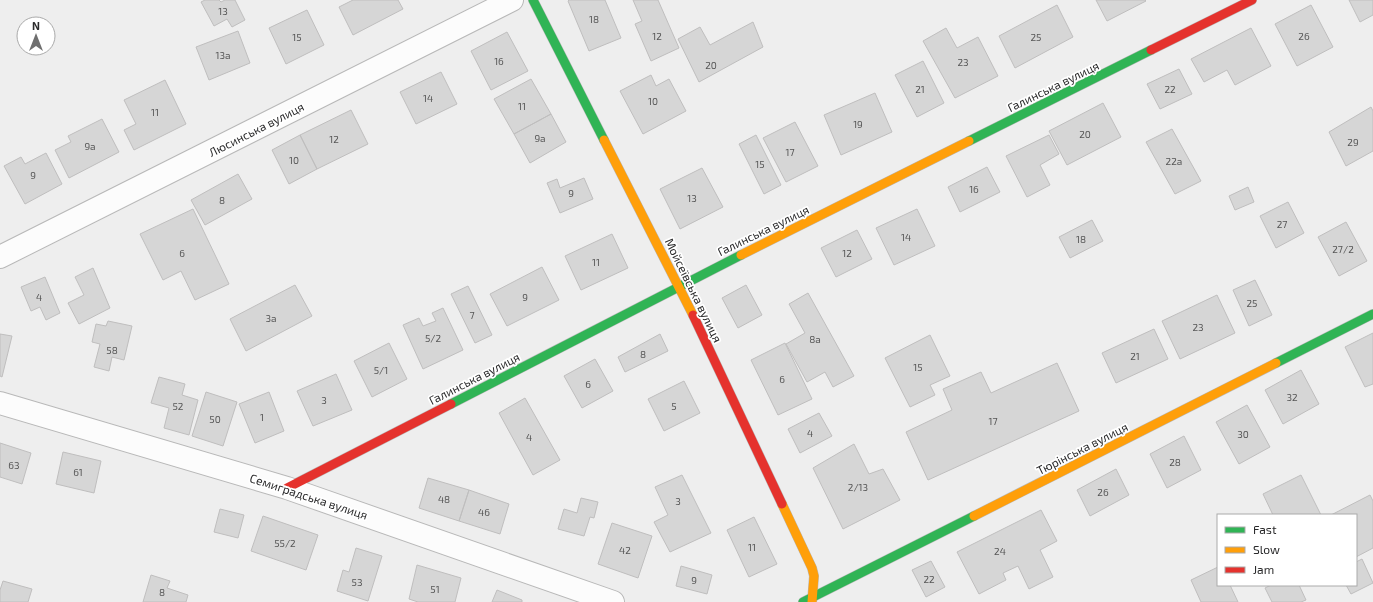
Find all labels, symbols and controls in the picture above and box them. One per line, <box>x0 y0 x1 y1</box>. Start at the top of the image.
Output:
house number: 13 <box>218 5 228 17</box>
house number: 18 <box>589 13 599 25</box>
north arrow <box>16 16 56 56</box>
text: N <box>32 19 40 32</box>
house number: 12 <box>652 30 662 42</box>
house number: 26 <box>1298 30 1310 42</box>
house number: 15 <box>292 31 302 43</box>
house number: 25 <box>1031 31 1041 43</box>
house number: 13а <box>215 49 231 61</box>
house number: 16 <box>494 55 504 67</box>
house number: 23 <box>957 56 969 68</box>
street label: Галинська вулиця <box>1005 58 1101 115</box>
house number: 20 <box>705 59 717 71</box>
house number: 21 <box>915 83 925 95</box>
house number: 22 <box>1164 83 1176 95</box>
house number: 14 <box>423 92 433 104</box>
house number: 10 <box>648 95 658 107</box>
street label: Люсинська вулиця <box>206 99 306 160</box>
house number: 11 <box>518 100 526 112</box>
house number: 11 <box>151 106 159 118</box>
house number: 19 <box>853 118 863 130</box>
house number: 20 <box>1079 128 1091 140</box>
house number: 9а <box>534 132 546 144</box>
house number: 12 <box>329 133 339 145</box>
house number: 29 <box>1347 136 1359 148</box>
house number: 9а <box>84 140 96 152</box>
house number: 17 <box>785 146 795 158</box>
house number: 10 <box>289 154 299 166</box>
house number: 22а <box>1166 155 1182 167</box>
house number: 15 <box>755 158 765 170</box>
house number: 9 <box>30 169 36 181</box>
house number: 16 <box>969 183 979 195</box>
house number: 9 <box>568 187 574 199</box>
house number: 13 <box>687 192 697 204</box>
house number: 8 <box>219 194 225 206</box>
street label: Галинська вулиця <box>715 202 811 259</box>
house number: 27 <box>1277 218 1287 230</box>
house number: 14 <box>901 231 911 243</box>
house number: 18 <box>1076 233 1086 245</box>
street label: Мойсеївська вулиця <box>662 236 725 345</box>
house number: 27/2 <box>1332 243 1354 255</box>
house number: 6 <box>179 247 185 259</box>
house number: 12 <box>842 247 852 259</box>
house number: 11 <box>592 256 600 268</box>
house number: 4 <box>36 291 42 303</box>
house number: 9 <box>522 291 528 303</box>
house number: 25 <box>1247 297 1257 309</box>
house number: 7 <box>469 309 475 321</box>
house number: 3а <box>265 312 277 324</box>
house number: 23 <box>1192 321 1204 333</box>
house number: 5/2 <box>425 332 441 344</box>
house number: 8а <box>809 333 821 345</box>
house number: 58 <box>106 344 118 356</box>
house number: 8 <box>640 348 646 360</box>
street label: Галинська вулиця <box>426 349 522 408</box>
house number: 21 <box>1130 350 1140 362</box>
house number: 15 <box>913 361 923 373</box>
house number: 5/1 <box>374 364 388 376</box>
house number: 6 <box>779 373 785 385</box>
house number: 6 <box>585 378 591 390</box>
house number: 32 <box>1286 391 1298 403</box>
house number: 3 <box>321 394 327 406</box>
house number: 52 <box>173 400 184 412</box>
house number: 5 <box>671 400 677 412</box>
house number: 1 <box>260 411 264 423</box>
house number: 50 <box>209 413 221 425</box>
house number: 17 <box>988 415 998 427</box>
street label: Тюрінська вулиця <box>1034 419 1130 478</box>
house number: 4 <box>807 427 813 439</box>
house number: 30 <box>1237 428 1249 440</box>
house number: 4 <box>526 431 532 443</box>
house number: 28 <box>1169 456 1181 468</box>
house number: 63 <box>8 459 20 471</box>
house number: 61 <box>73 466 83 478</box>
street label: Семиградська вулиця <box>248 470 370 523</box>
house number: 2/13 <box>848 481 868 493</box>
house number: 26 <box>1097 486 1109 498</box>
house number: 48 <box>438 493 450 505</box>
house number: 3 <box>675 495 681 507</box>
house number: 46 <box>478 506 490 518</box>
legend <box>1217 514 1357 586</box>
text: Fast <box>1253 522 1277 536</box>
house number: 55/2 <box>274 537 296 549</box>
house number: 11 <box>748 541 756 553</box>
text: Slow <box>1253 542 1280 556</box>
house number: 42 <box>619 544 631 556</box>
house number: 24 <box>994 545 1006 557</box>
text: Jam <box>1253 562 1274 576</box>
house number: 22 <box>923 573 935 585</box>
house number: 9 <box>691 574 697 586</box>
house number: 53 <box>352 576 362 588</box>
house number: 51 <box>430 583 440 595</box>
house number: 8 <box>159 586 165 598</box>

